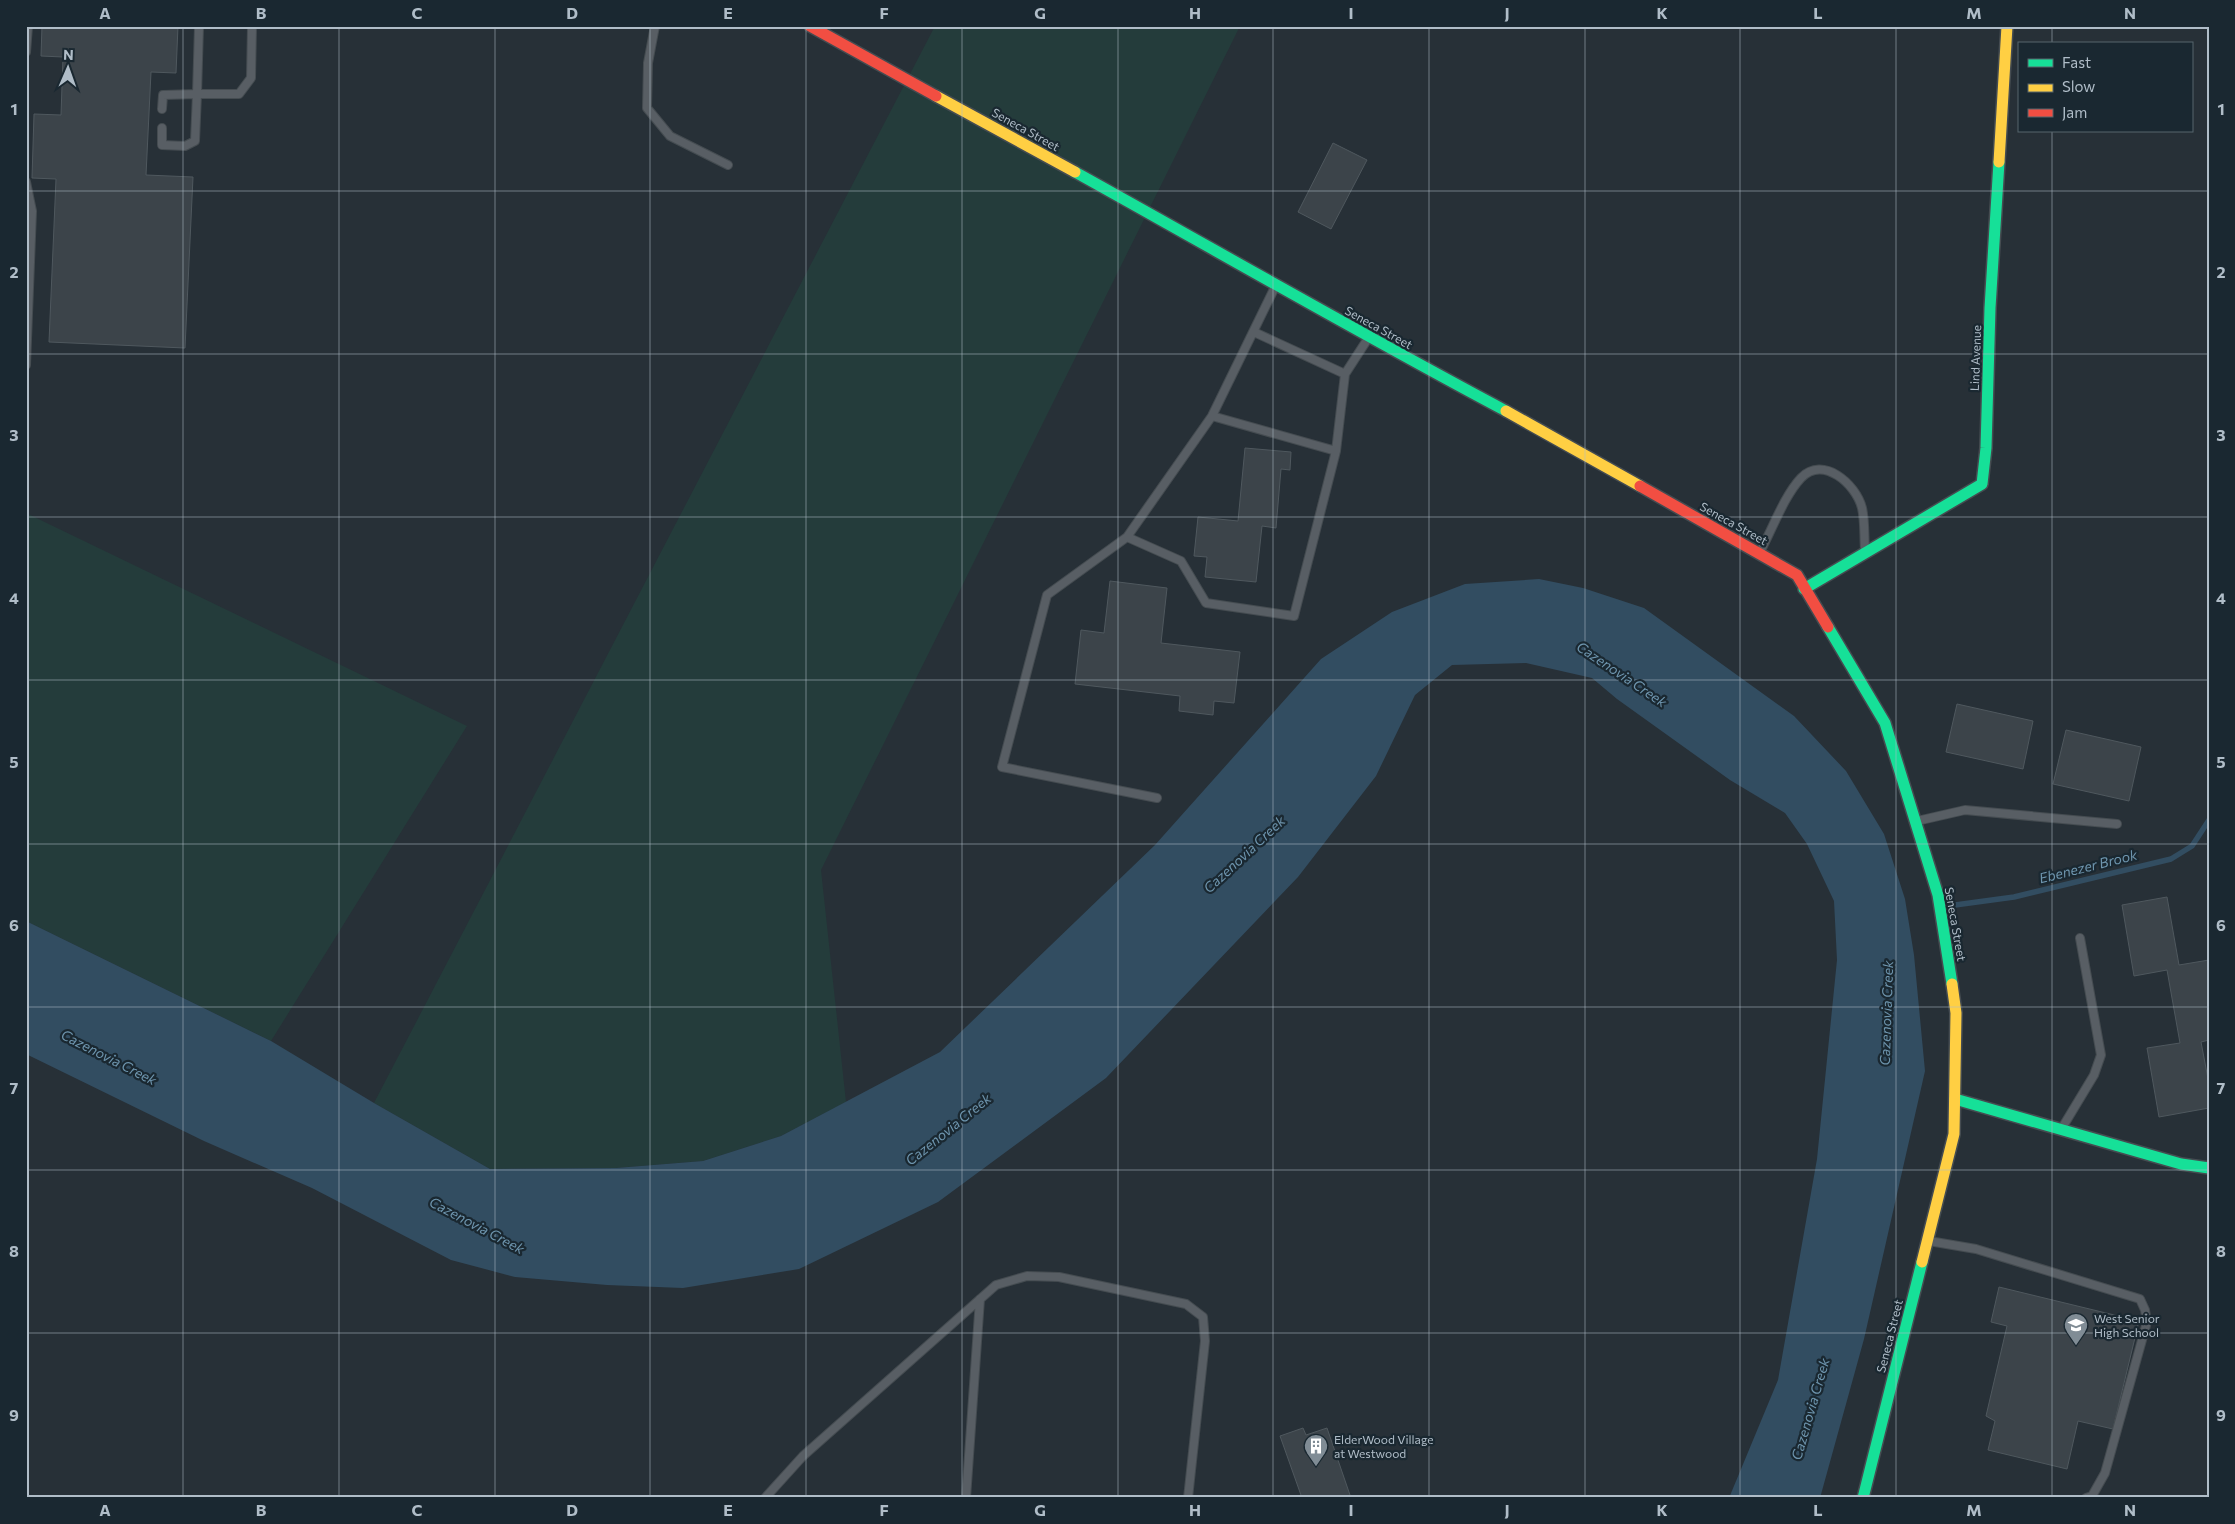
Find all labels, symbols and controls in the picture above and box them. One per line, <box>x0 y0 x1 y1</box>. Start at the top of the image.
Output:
text: A <box>99 3 111 22</box>
text: B <box>256 3 267 22</box>
text: C <box>412 3 423 22</box>
text: D <box>566 3 578 22</box>
text: E <box>723 3 733 22</box>
text: F <box>879 3 889 22</box>
text: G <box>1034 3 1046 22</box>
text: H <box>1189 3 1201 22</box>
text: I <box>1348 3 1354 22</box>
text: J <box>1504 3 1510 22</box>
text: K <box>1656 3 1668 22</box>
text: L <box>1813 3 1823 22</box>
text: M <box>1966 3 1982 22</box>
text: N <box>2124 3 2136 22</box>
north arrow <box>42 42 92 92</box>
legend <box>2018 42 2192 132</box>
text: N <box>63 46 74 63</box>
text: Fast <box>2062 53 2091 71</box>
text: Slow <box>2062 77 2095 95</box>
text: 1 <box>10 99 18 118</box>
text: 1 <box>2217 99 2225 118</box>
text: Jam <box>2062 103 2087 121</box>
street label: Seneca Street <box>990 105 1062 153</box>
text: 2 <box>9 262 19 281</box>
text: 2 <box>2216 262 2226 281</box>
street label: Seneca Street <box>1343 303 1415 351</box>
street label: Lind Avenue <box>1967 325 1983 391</box>
text: 3 <box>9 425 19 444</box>
text: 3 <box>2216 425 2226 444</box>
street label: Seneca Street <box>1698 499 1770 547</box>
text: 4 <box>9 588 19 607</box>
text: 4 <box>2216 588 2226 607</box>
water label: Cazenovia Creek <box>1574 638 1671 711</box>
text: 5 <box>9 752 19 771</box>
text: 5 <box>2216 752 2226 771</box>
water label: Cazenovia Creek <box>1200 812 1289 896</box>
water label: Ebenezer Brook <box>2037 845 2139 886</box>
street label: Seneca Street <box>1943 886 1969 962</box>
text: 6 <box>9 915 19 934</box>
text: 6 <box>2216 915 2226 934</box>
water label: Cazenovia Creek <box>1876 960 1896 1066</box>
water label: Cazenovia Creek <box>58 1026 160 1089</box>
text: 7 <box>10 1078 19 1097</box>
text: 7 <box>2217 1078 2226 1097</box>
water label: Cazenovia Creek <box>902 1089 995 1169</box>
water label: Cazenovia Creek <box>427 1193 528 1257</box>
text: 8 <box>9 1241 19 1260</box>
text: 8 <box>2216 1241 2226 1260</box>
street label: Seneca Street <box>1873 1298 1905 1374</box>
place label: West Senior High School <box>2094 1311 2160 1339</box>
school or university icon: West Senior High School <box>2063 1312 2089 1346</box>
water label: Cazenovia Creek <box>1787 1356 1833 1462</box>
text: 9 <box>9 1405 19 1424</box>
text: 9 <box>2216 1405 2226 1424</box>
place label: ElderWood Village at Westwood <box>1334 1432 1434 1460</box>
building icon: ElderWood Village at Westwood <box>1303 1433 1329 1467</box>
text: A <box>99 1500 111 1519</box>
text: B <box>256 1500 267 1519</box>
text: C <box>412 1500 423 1519</box>
text: D <box>566 1500 578 1519</box>
text: E <box>723 1500 733 1519</box>
text: F <box>879 1500 889 1519</box>
text: G <box>1034 1500 1046 1519</box>
text: H <box>1189 1500 1201 1519</box>
text: I <box>1348 1500 1354 1519</box>
text: J <box>1504 1500 1510 1519</box>
text: K <box>1656 1500 1668 1519</box>
text: L <box>1813 1500 1823 1519</box>
text: M <box>1966 1500 1982 1519</box>
text: N <box>2124 1500 2136 1519</box>

